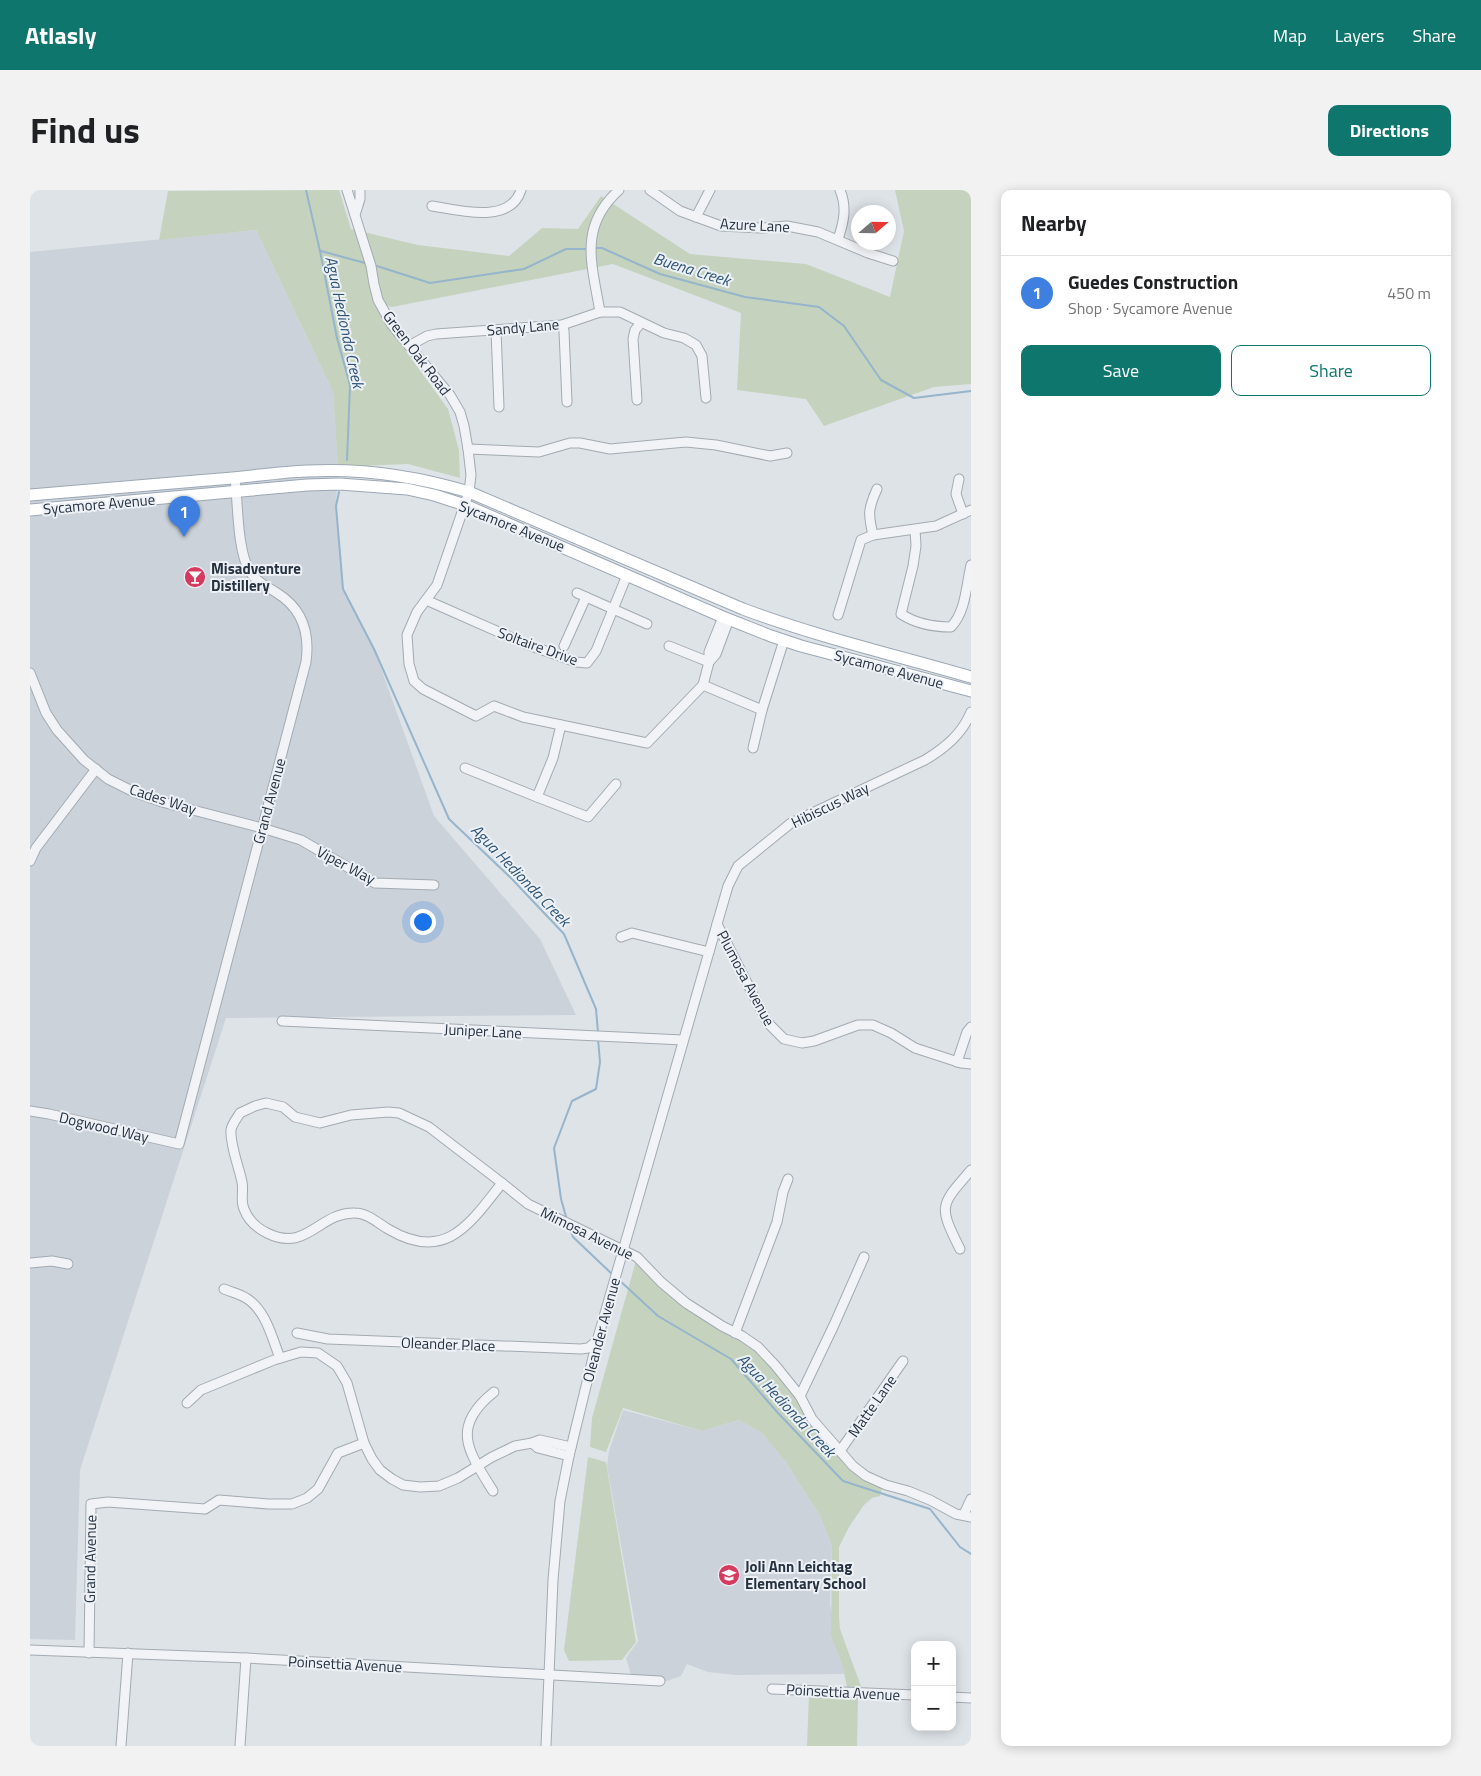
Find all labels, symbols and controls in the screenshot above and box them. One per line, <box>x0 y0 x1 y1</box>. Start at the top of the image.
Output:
text: Atlasly <box>25 17 96 53</box>
text: Map <box>1273 22 1307 49</box>
text: Layers <box>1335 22 1384 49</box>
text: Share <box>1412 22 1456 49</box>
text: Find us <box>30 103 140 157</box>
button: Directions <box>1328 105 1451 156</box>
north arrow <box>851 205 896 250</box>
text: Nearby <box>1021 207 1086 239</box>
street label: Azure Lane <box>719 212 791 238</box>
water label: Buena Creek <box>651 246 735 293</box>
water label: Agua Hedionda Creek <box>319 254 371 392</box>
text: Guedes Construction <box>1068 267 1238 296</box>
text: 1 <box>1033 281 1041 305</box>
text: 450 m <box>1387 281 1431 305</box>
text: Shop · Sycamore Avenue <box>1068 296 1233 320</box>
street label: Green Oak Road <box>377 306 457 400</box>
street label: Sandy Lane <box>486 312 560 342</box>
button: Save <box>1021 345 1221 396</box>
button: Share <box>1231 345 1431 396</box>
street label: Sycamore Avenue <box>42 488 156 520</box>
street label: Sycamore Avenue <box>456 494 568 558</box>
pin: 1 <box>168 496 200 537</box>
place label: Misadventure Distillery <box>211 557 301 597</box>
bar icon: Misadventure Distillery <box>183 565 207 589</box>
street label: Soltaire Drive <box>494 621 582 671</box>
street label: Sycamore Avenue <box>832 643 946 695</box>
street label: Grand Avenue <box>246 755 292 847</box>
street label: Hibiscus Way <box>787 776 873 834</box>
street label: Cades Way <box>127 777 199 821</box>
water label: Agua Hedionda Creek <box>466 818 578 933</box>
street label: Viper Way <box>312 840 380 890</box>
your location <box>410 909 436 935</box>
street label: Plumosa Avenue <box>711 926 781 1030</box>
street label: Juniper Lane <box>443 1017 523 1045</box>
street label: Dogwood Way <box>57 1106 151 1148</box>
street label: Mimosa Avenue <box>537 1201 637 1265</box>
street label: Oleander Avenue <box>576 1275 626 1385</box>
street label: Oleander Place <box>400 1331 496 1357</box>
water label: Agua Hedionda Creek <box>732 1348 843 1464</box>
street label: Matte Lane <box>842 1370 902 1442</box>
street label: Grand Avenue <box>78 1515 102 1603</box>
place label: Joli Ann Leichtag Elementary School <box>745 1555 866 1595</box>
school or university icon: Joli Ann Leichtag Elementary School <box>717 1563 741 1587</box>
map controls <box>911 1641 956 1731</box>
button: + <box>911 1641 956 1686</box>
street label: Poinsettia Avenue <box>287 1650 403 1678</box>
street label: Poinsettia Avenue <box>785 1678 901 1706</box>
button: − <box>911 1686 956 1731</box>

